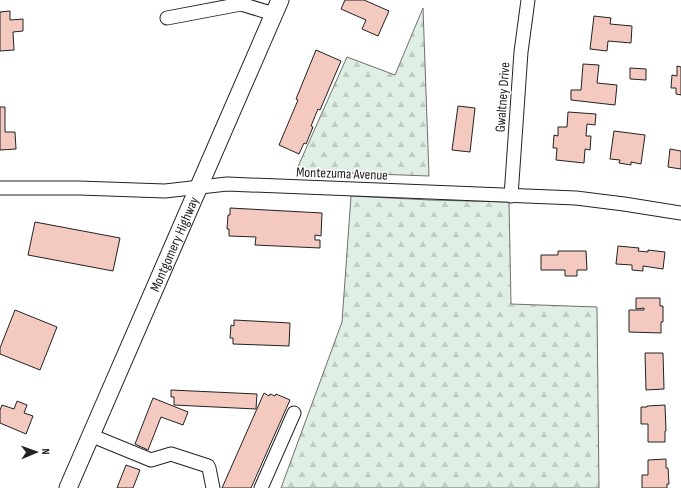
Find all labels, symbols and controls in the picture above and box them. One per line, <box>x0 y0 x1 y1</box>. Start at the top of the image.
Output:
street label: Gwaltney Drive <box>492 61 513 133</box>
street label: Montezuma Avenue <box>296 163 388 184</box>
street label: Montgomery Highway <box>146 194 203 294</box>
north arrow <box>16 432 56 472</box>
text: N <box>39 449 52 455</box>

